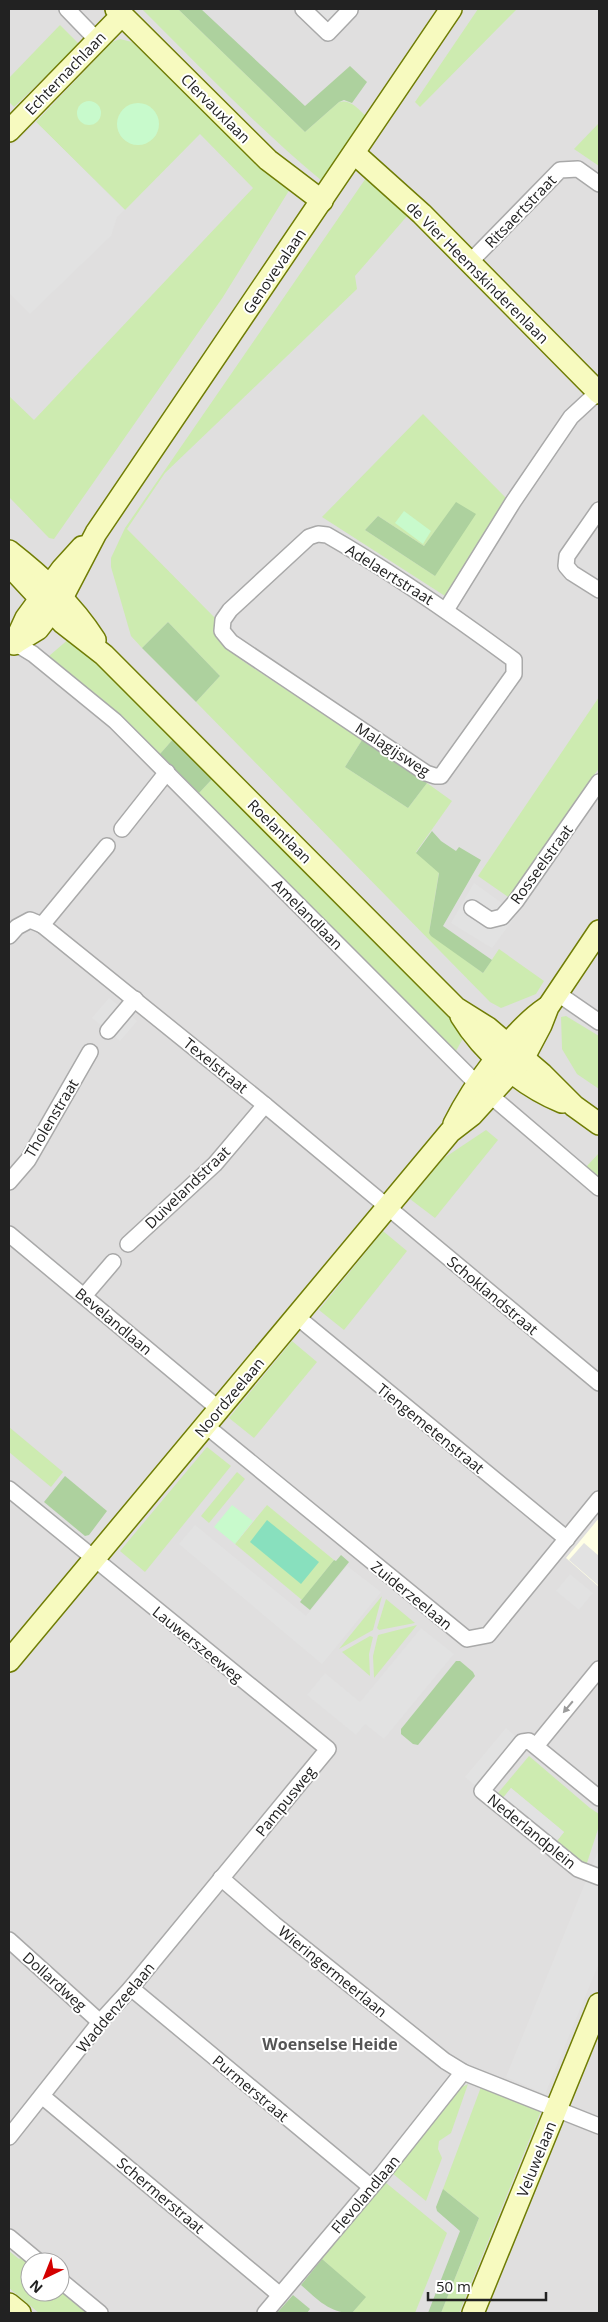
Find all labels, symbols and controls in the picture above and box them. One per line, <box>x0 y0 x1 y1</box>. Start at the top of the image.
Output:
street label: Echternachlaan <box>20 27 110 119</box>
street label: Clervauxlaan <box>177 69 255 147</box>
street label: Ritsaertstraat <box>480 170 560 252</box>
street label: de Vier Heemskinderenlaan <box>403 197 553 347</box>
street label: Genovevalaan <box>238 224 310 318</box>
street label: Adelaertstraat <box>342 539 438 609</box>
street label: Malagijsweg <box>352 717 434 781</box>
street label: Roelantlaan <box>244 795 316 867</box>
street label: Rosseelstraat <box>505 820 577 908</box>
street label: Amelandlaan <box>268 874 348 954</box>
street label: Texelstraat <box>180 1033 252 1097</box>
street label: Tholenstraat <box>20 1075 82 1161</box>
street label: Duivelandstraat <box>140 1141 234 1233</box>
street label: Schoklandstraat <box>443 1251 543 1339</box>
street label: Bevelandlaan <box>71 1283 157 1359</box>
street label: Noordzeelaan <box>190 1353 268 1441</box>
street label: Tiengemetenstraat <box>373 1379 489 1477</box>
street label: Zuiderzeelaan <box>367 1556 457 1634</box>
street label: Lauwerszeeweg <box>149 1601 247 1687</box>
one-way arrow <box>563 1700 574 1713</box>
street label: Pampusweg <box>250 1762 320 1840</box>
street label: Nederlandplein <box>484 1789 580 1873</box>
street label: Wieringermeerlaan <box>274 1921 392 2021</box>
street label: Dollardweg <box>19 1947 91 2015</box>
street label: Waddenzeelaan <box>71 1958 159 2056</box>
district label: Woenselse Heide <box>262 2033 398 2055</box>
street label: Purmerstraat <box>209 2050 293 2126</box>
street label: Veluwelaan <box>512 2118 560 2200</box>
street label: Flevolandlaan <box>326 2151 404 2237</box>
street label: Schermerstraat <box>113 2153 209 2237</box>
north arrow <box>20 2252 70 2302</box>
scale bar <box>428 2270 546 2302</box>
text: N <box>25 2276 46 2298</box>
text: 50 m <box>436 2276 471 2296</box>

